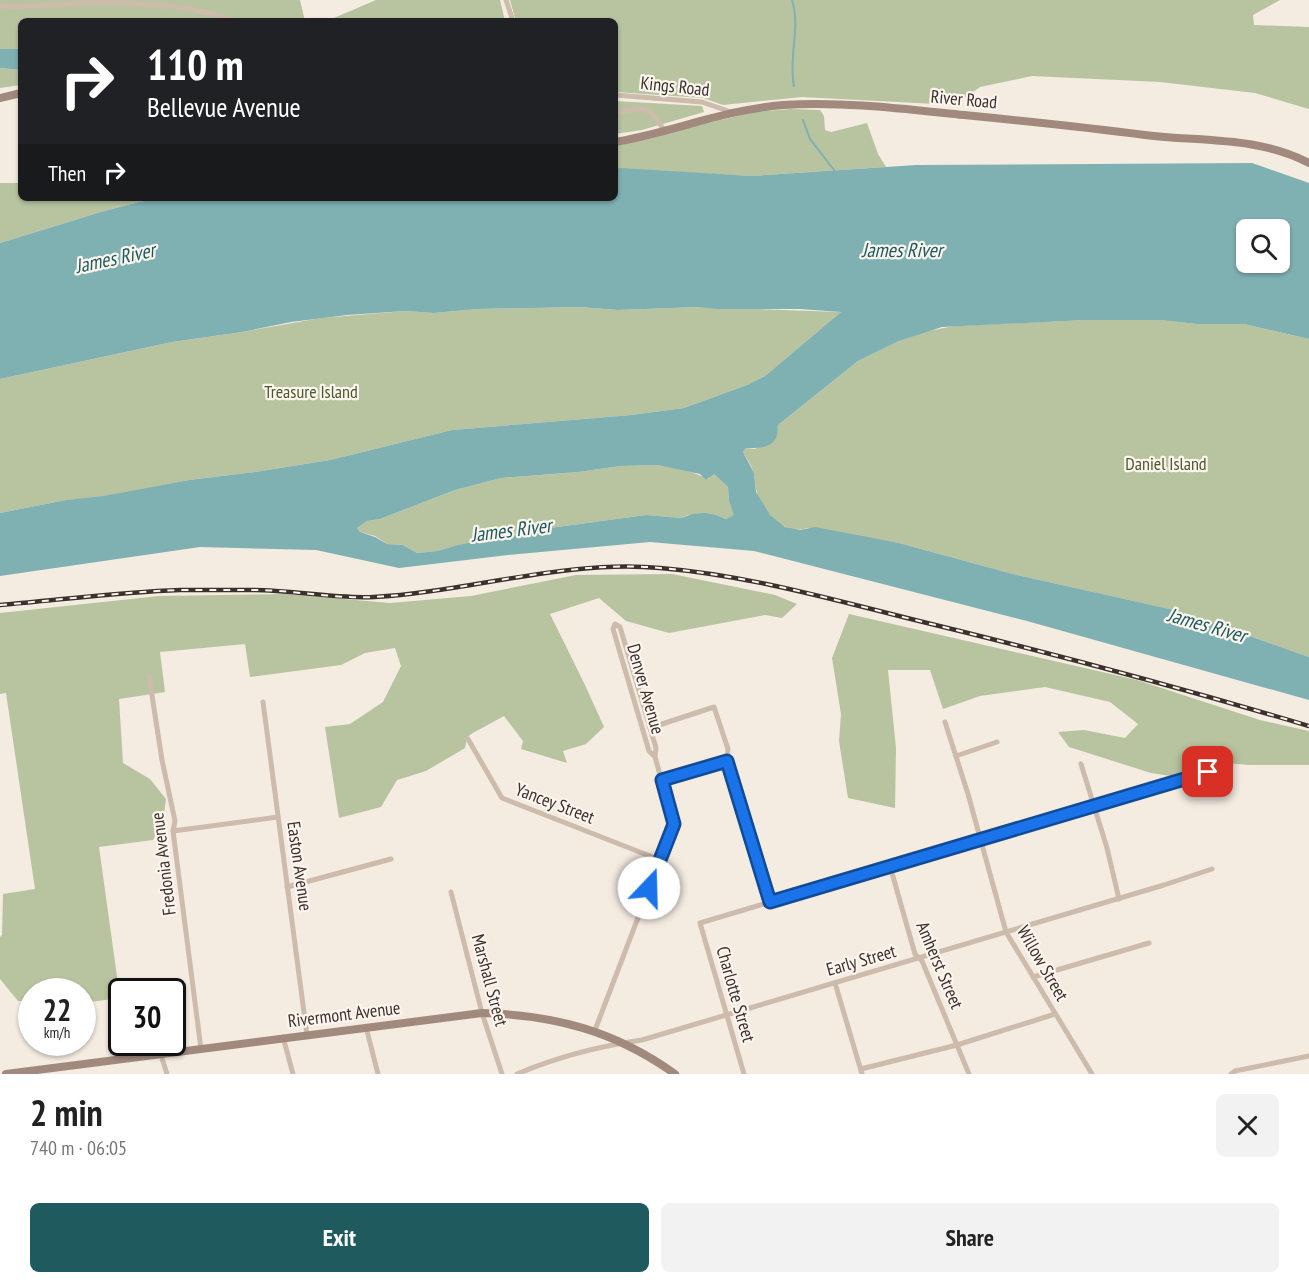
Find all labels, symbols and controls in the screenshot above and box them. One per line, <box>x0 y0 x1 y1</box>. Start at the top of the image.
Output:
text: 110 m <box>147 37 244 92</box>
icon: right <box>48 42 126 120</box>
street label: Kings Road <box>639 71 711 101</box>
street label: River Road <box>930 85 998 113</box>
text: Bellevue Avenue <box>147 90 301 124</box>
icon: right <box>98 156 131 189</box>
text: Then <box>48 159 86 187</box>
map controls <box>1236 219 1290 273</box>
button: search <box>1236 219 1290 273</box>
water label: James River <box>72 236 160 279</box>
water label: James River <box>861 237 945 263</box>
park label: Treasure Island <box>264 380 358 403</box>
park label: Daniel Island <box>1125 452 1207 475</box>
water label: James River <box>468 512 555 548</box>
water label: James River <box>1164 601 1252 649</box>
street label: Denver Avenue <box>622 641 670 737</box>
pin <box>1182 746 1233 797</box>
icon: arrive <box>1191 755 1224 788</box>
street label: Yancey Street <box>512 777 598 829</box>
street label: Fredonia Avenue <box>145 811 181 917</box>
street label: Easton Avenue <box>282 820 318 912</box>
position arrow <box>617 856 681 920</box>
street label: Amherst Street <box>911 918 969 1012</box>
street label: Willow Street <box>1012 921 1074 1005</box>
street label: Marshall Street <box>467 931 513 1029</box>
street label: Early Street <box>824 939 899 981</box>
street label: Charlotte Street <box>711 943 761 1045</box>
speed limit sign: 30 <box>108 978 186 1056</box>
text: 22 <box>43 990 71 1029</box>
street label: Rivermont Avenue <box>286 996 402 1032</box>
text: km/h <box>44 1023 70 1042</box>
text: 2 min <box>30 1089 103 1136</box>
button: close <box>1216 1094 1279 1157</box>
text: 740 m · 06:05 <box>30 1135 127 1161</box>
button: Exit <box>30 1203 649 1272</box>
button: Share <box>661 1203 1279 1272</box>

